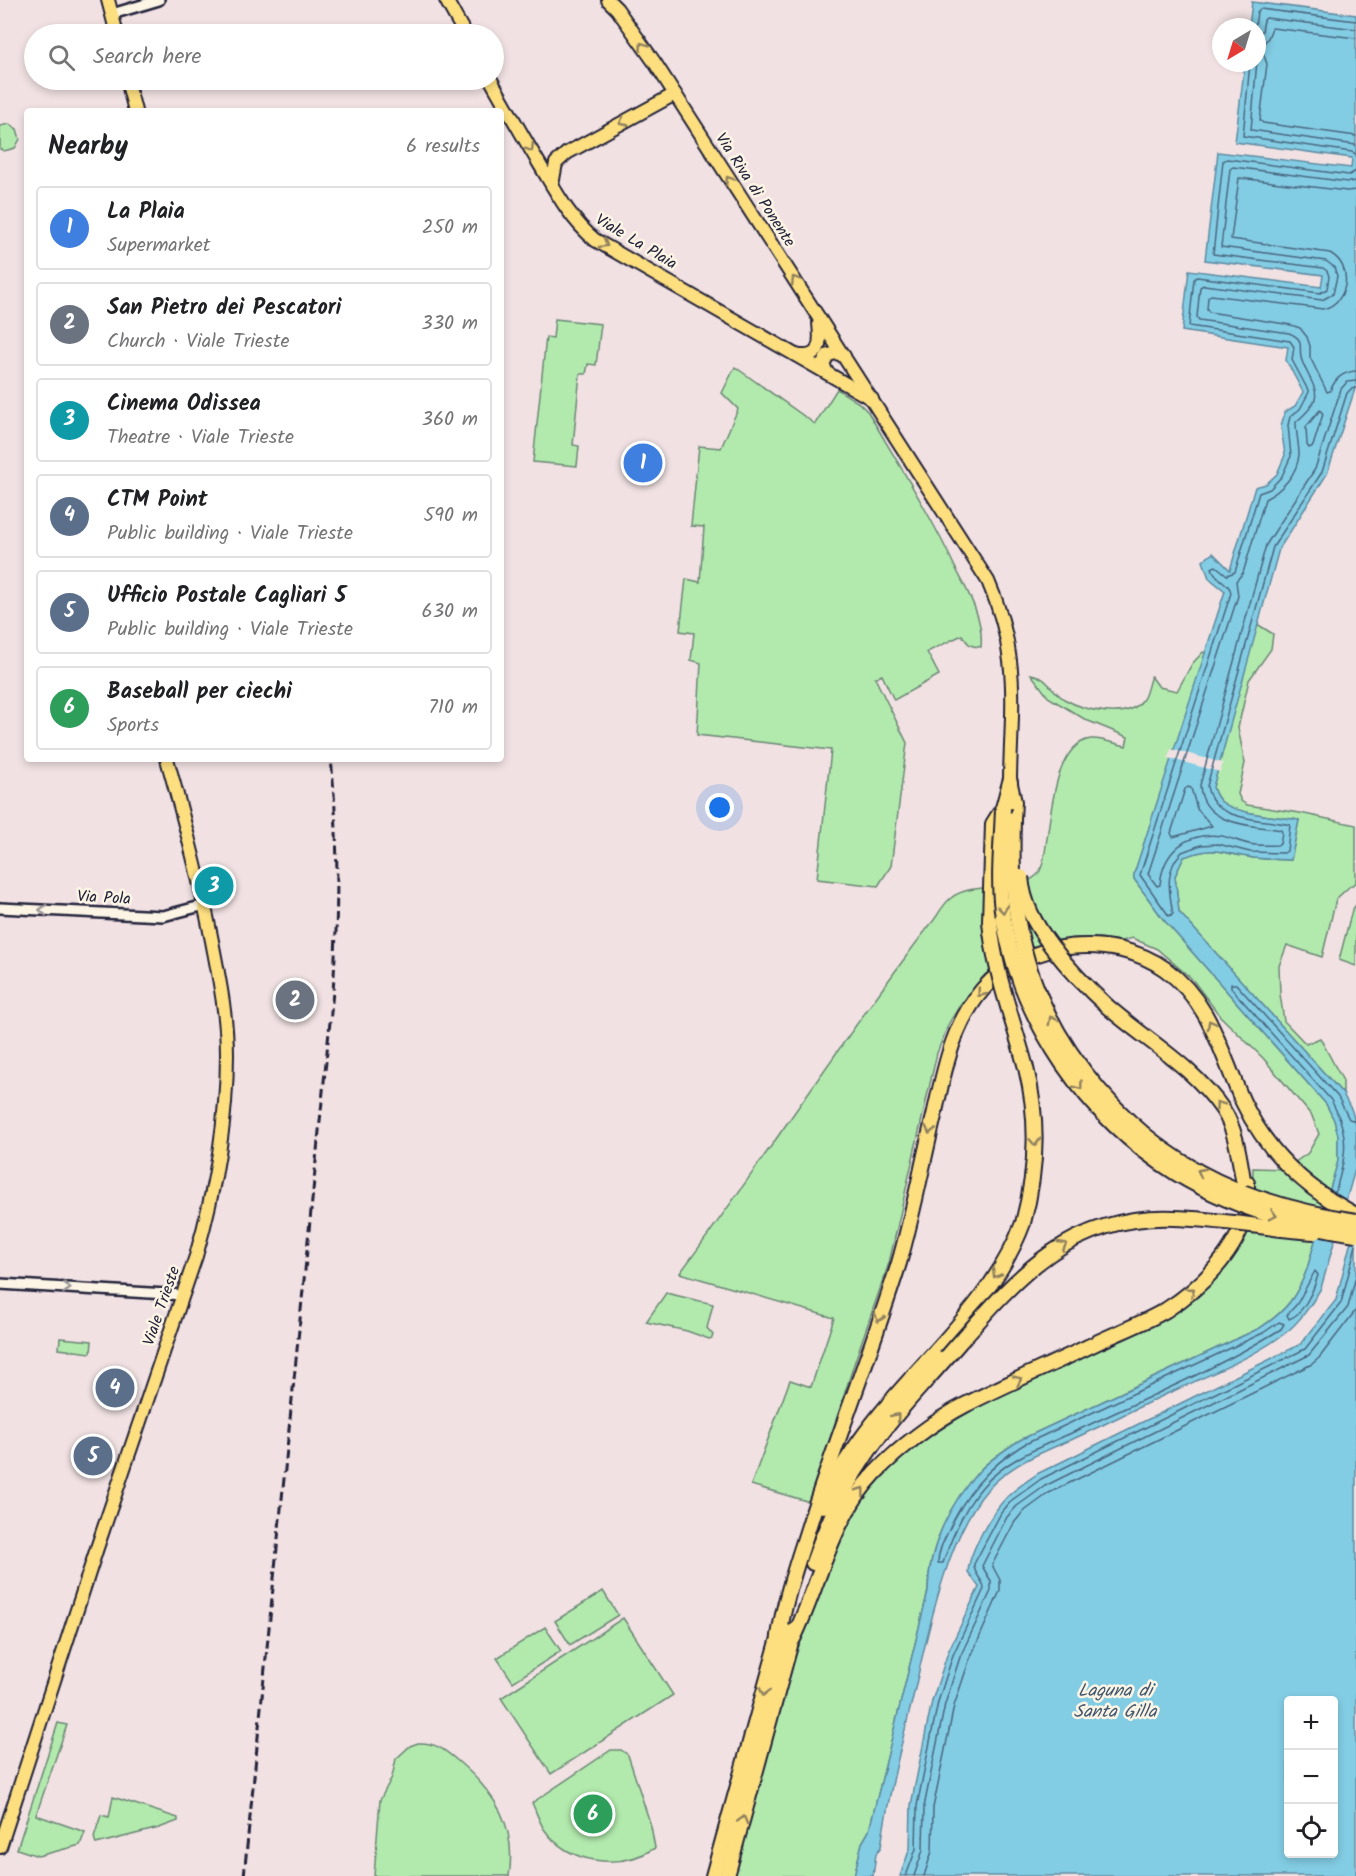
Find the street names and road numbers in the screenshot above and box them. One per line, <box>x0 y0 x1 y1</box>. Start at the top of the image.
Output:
street label: Via Riva di Ponente <box>709 128 801 252</box>
street label: Viale La Plaia <box>590 208 682 276</box>
street label: Via Pola <box>77 884 131 912</box>
street label: Viale Trieste <box>137 1263 187 1349</box>

